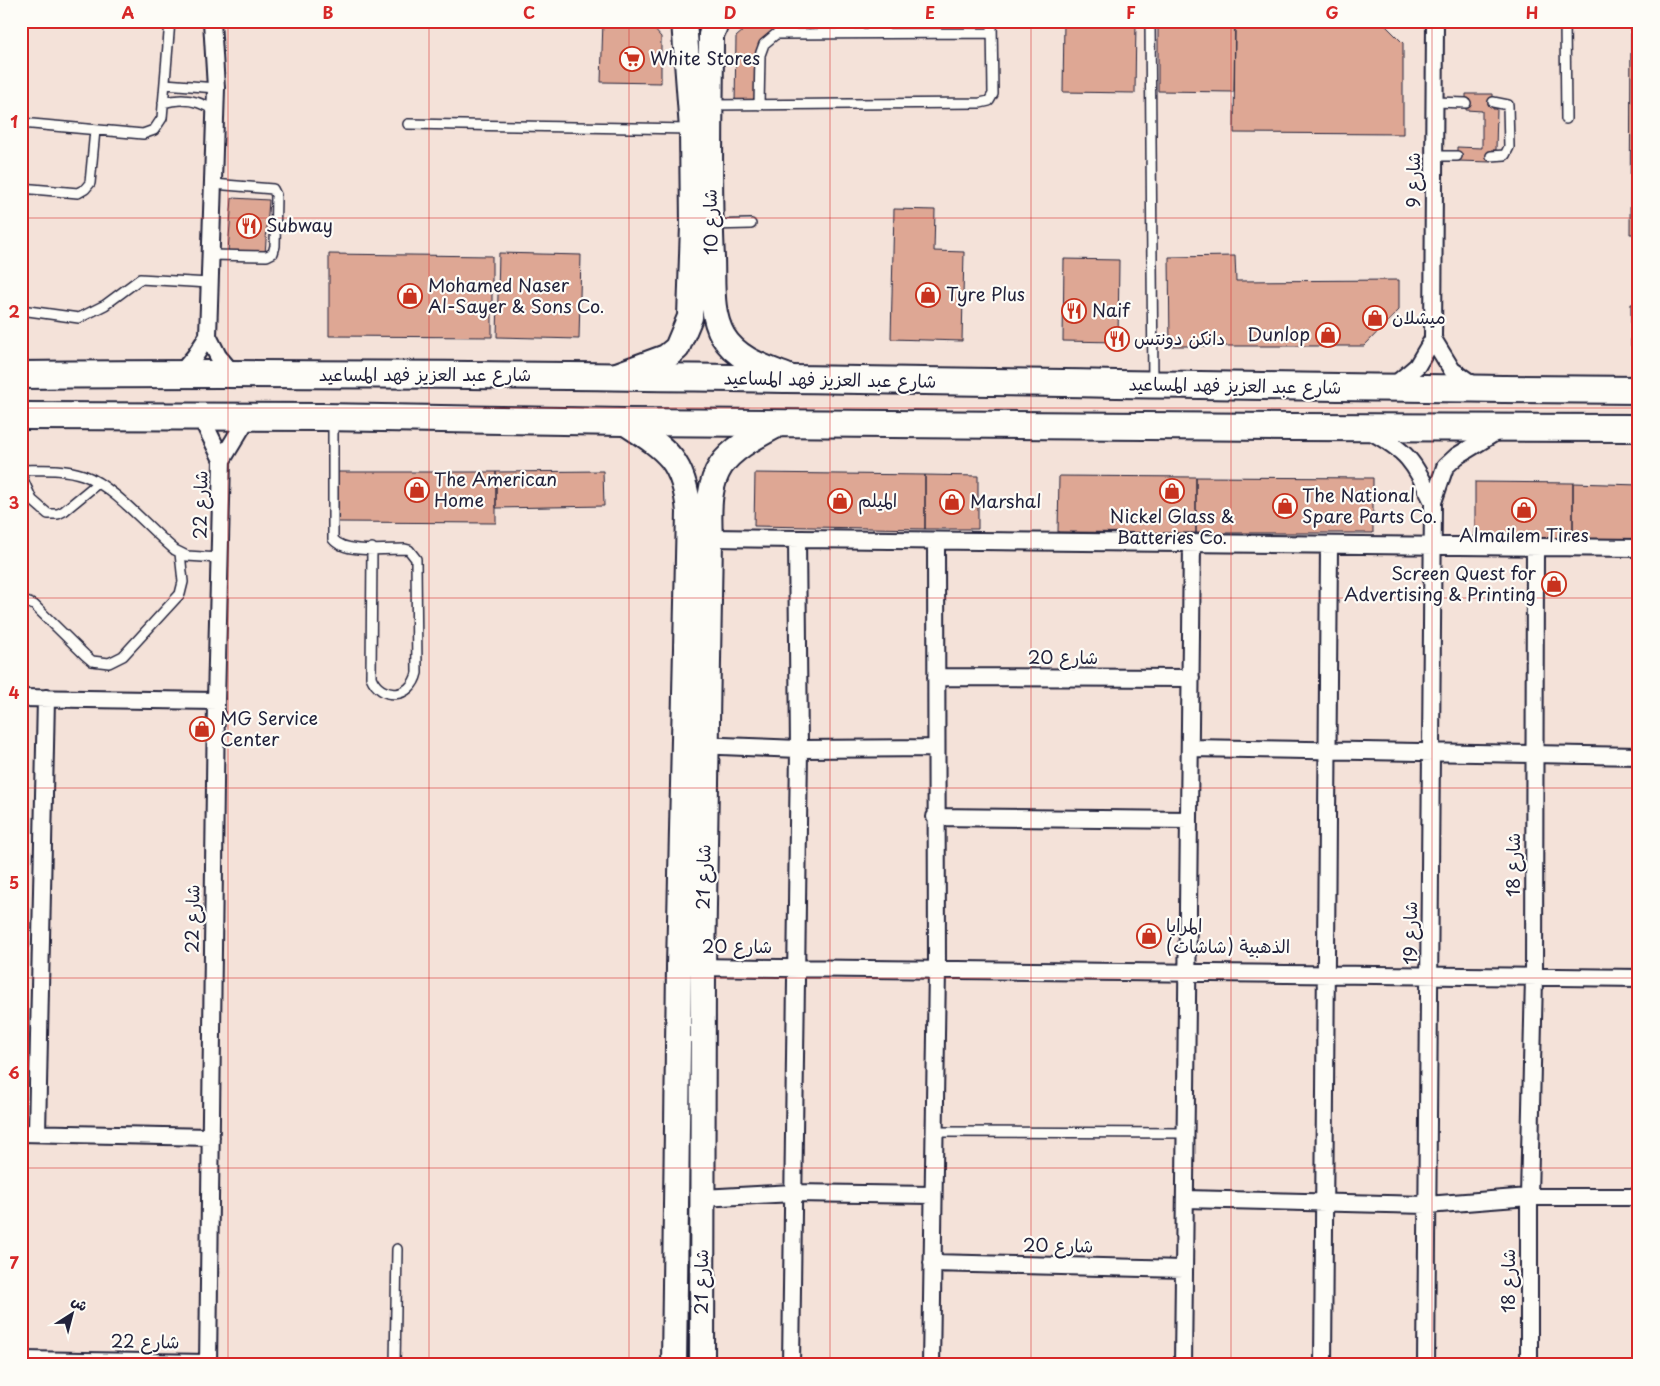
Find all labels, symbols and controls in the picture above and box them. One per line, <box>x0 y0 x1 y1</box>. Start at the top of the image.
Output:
text: A <box>122 0 135 24</box>
text: B <box>323 0 334 24</box>
text: C <box>523 0 535 24</box>
text: D <box>724 0 736 24</box>
text: E <box>925 0 935 24</box>
text: F <box>1126 0 1136 24</box>
text: G <box>1325 0 1339 24</box>
text: H <box>1526 0 1538 24</box>
place label: White Stores <box>650 44 760 71</box>
supermarket icon: White Stores <box>619 46 645 72</box>
text: 1 <box>10 109 18 133</box>
street label: شارع 9 <box>1399 152 1426 208</box>
street label: شارع 10 <box>695 189 724 255</box>
place label: Subway <box>266 211 333 238</box>
restaurant icon: Subway <box>236 213 262 239</box>
place label: Mohamed Naser Al-Sayer & Sons Co. <box>428 271 605 319</box>
place label: Tyre Plus <box>946 280 1025 307</box>
shop icon: Tyre Plus <box>915 282 941 308</box>
shop icon: Mohamed Naser Al-Sayer & Sons Co. <box>397 283 423 309</box>
place label: Naif <box>1092 296 1131 323</box>
restaurant icon: Naif <box>1061 298 1087 324</box>
text: 2 <box>8 299 20 323</box>
place label: ميشلان <box>1392 303 1446 330</box>
shop icon: ميشلان <box>1362 305 1388 331</box>
place label: Dunlop <box>1247 320 1310 347</box>
shop icon: Dunlop <box>1315 322 1341 348</box>
place label: دانكن دونتس <box>1134 324 1225 351</box>
restaurant icon: دانكن دونتس <box>1104 326 1130 352</box>
street label: شارع عبد العزيز فهد المساعيد <box>319 360 531 387</box>
street label: شارع عبد العزيز فهد المساعيد <box>724 363 937 394</box>
street label: شارع عبد العزيز فهد المساعيد <box>1129 369 1342 400</box>
place label: The American Home <box>434 465 557 513</box>
street label: شارع 22 <box>185 470 214 540</box>
shop icon: The American Home <box>404 477 430 503</box>
shop icon: Nickel Glass & Batteries Co. <box>1159 478 1185 504</box>
place label: The National Spare Parts Co. <box>1302 481 1437 529</box>
place label: الميلم <box>858 486 897 515</box>
place label: Marshal <box>970 487 1041 514</box>
shop icon: الميلم <box>827 488 853 514</box>
shop icon: Marshal <box>939 489 965 515</box>
text: 3 <box>9 490 19 514</box>
shop icon: The National Spare Parts Co. <box>1272 493 1298 519</box>
shop icon: Almailem Tires <box>1511 497 1537 523</box>
place label: Nickel Glass & Batteries Co. <box>1109 502 1235 550</box>
place label: Almailem Tires <box>1459 521 1589 548</box>
place label: Screen Quest for Advertising & Printing <box>1344 559 1537 607</box>
shop icon: Screen Quest for Advertising & Printing <box>1541 571 1567 597</box>
street label: شارع 20 <box>1028 643 1098 670</box>
text: 4 <box>9 680 20 704</box>
place label: MG Service Center <box>220 704 318 752</box>
shop icon: MG Service Center <box>189 716 215 742</box>
street label: شارع 18 <box>1499 833 1526 897</box>
street label: شارع 21 <box>688 844 717 910</box>
text: 5 <box>9 870 19 894</box>
street label: شارع 22 <box>177 884 206 954</box>
street label: شارع 19 <box>1396 901 1423 965</box>
place label: المرايا الذهبية (شاشات) <box>1166 911 1290 959</box>
shop icon: المرايا الذهبية (شاشات) <box>1136 923 1162 949</box>
street label: شارع 20 <box>702 932 772 959</box>
text: 6 <box>8 1060 20 1084</box>
street label: شارع 20 <box>1023 1230 1094 1259</box>
street label: شارع 21 <box>687 1249 714 1315</box>
street label: شارع 18 <box>1494 1249 1521 1313</box>
text: 7 <box>9 1250 19 1274</box>
north arrow <box>48 1288 98 1338</box>
text: ش <box>68 1290 92 1316</box>
street label: شارع 22 <box>110 1326 180 1355</box>

